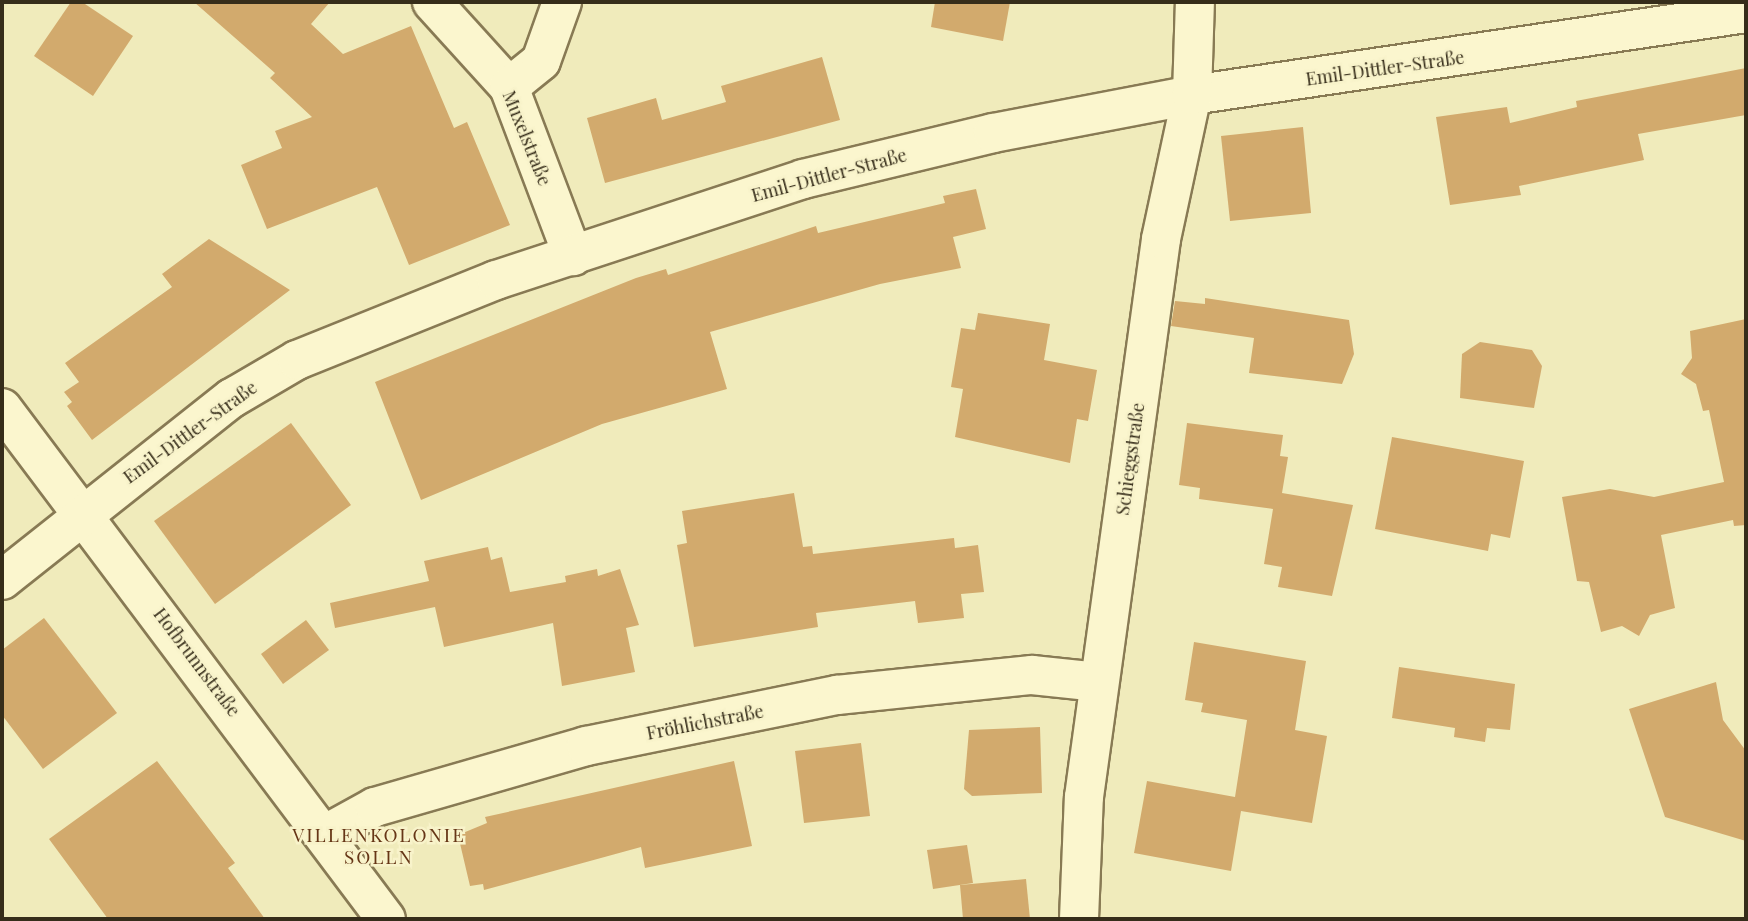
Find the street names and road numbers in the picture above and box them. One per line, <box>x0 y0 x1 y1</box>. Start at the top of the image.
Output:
street label: Emil-Dittler-Straße <box>1304 46 1466 90</box>
street label: Muxelstraße <box>498 87 556 189</box>
street label: Emil-Dittler-Straße <box>749 144 909 206</box>
street label: Emil-Dittler-Straße <box>119 376 261 488</box>
street label: Schieggstraße <box>1111 401 1149 517</box>
street label: Hofbrunnstraße <box>149 603 245 721</box>
street label: Fröhlichstraße <box>645 700 765 744</box>

